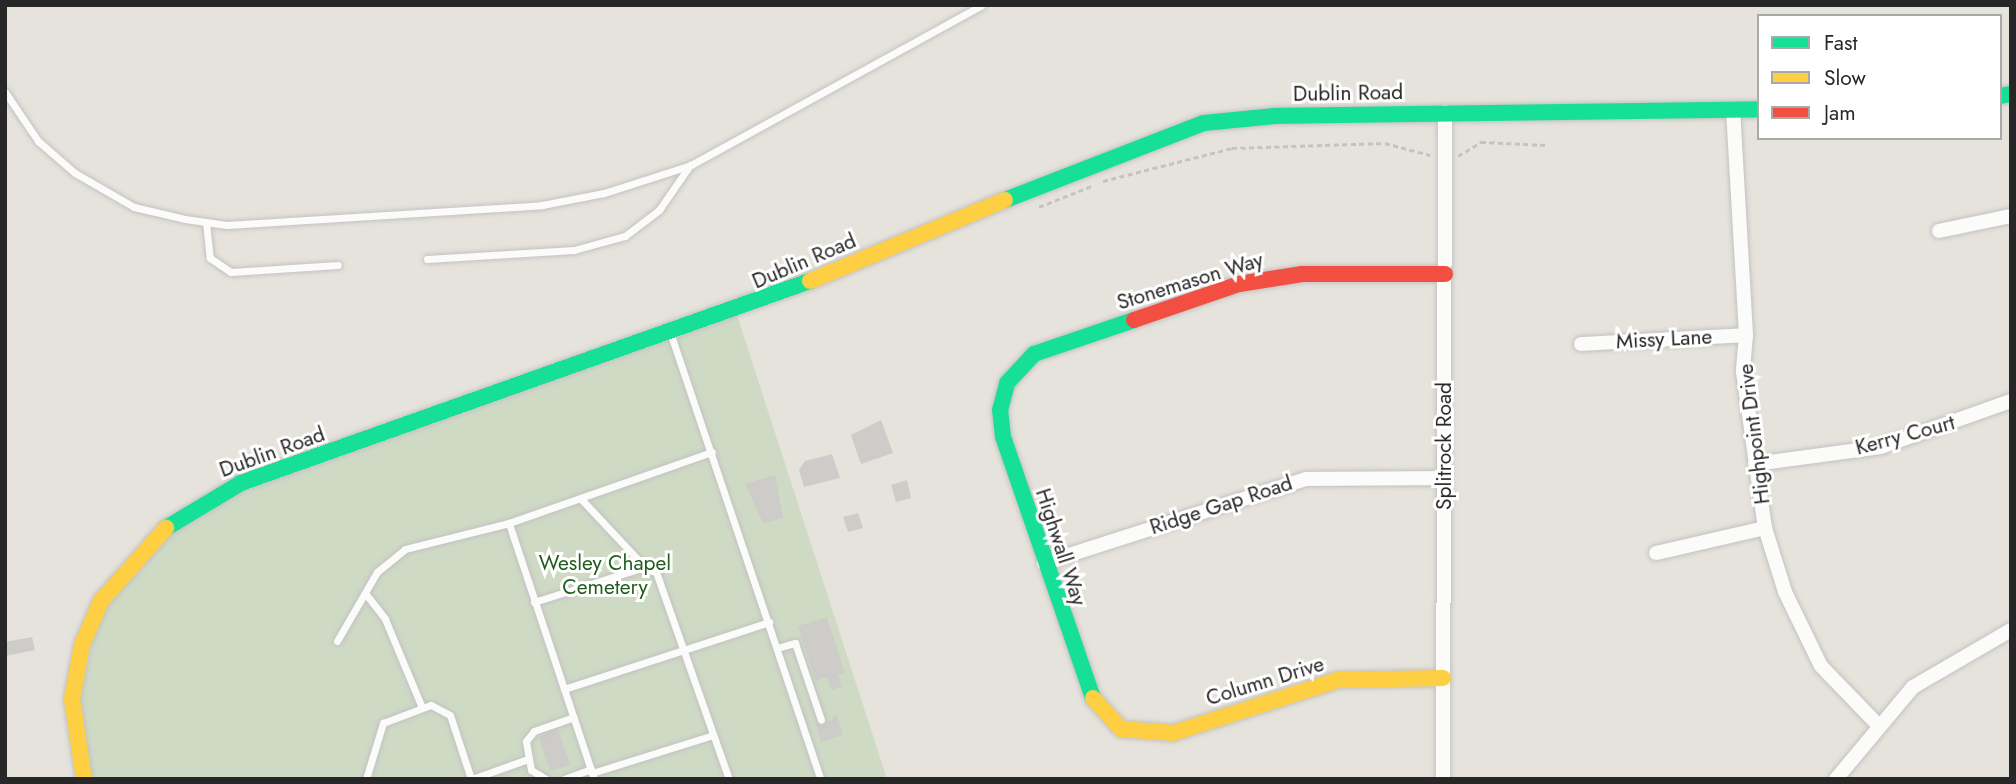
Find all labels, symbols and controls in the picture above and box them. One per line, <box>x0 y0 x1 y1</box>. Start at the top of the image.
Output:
legend <box>1757 14 2002 140</box>
text: Fast <box>1824 28 1857 58</box>
text: Slow <box>1824 63 1866 93</box>
street label: Dublin Road <box>1293 79 1403 107</box>
text: Jam <box>1824 98 1856 128</box>
street label: Dublin Road <box>748 228 860 294</box>
street label: Stonemason Way <box>1114 247 1266 315</box>
street label: Missy Lane <box>1615 324 1713 354</box>
street label: Highpoint Drive <box>1733 362 1775 506</box>
street label: Splitrock Road <box>1431 382 1457 510</box>
street label: Kerry Court <box>1853 410 1957 460</box>
street label: Dublin Road <box>216 421 328 483</box>
street label: Ridge Gap Road <box>1147 470 1295 540</box>
street label: Highwall Way <box>1030 485 1092 609</box>
park label: Wesley Chapel Cemetery <box>539 550 671 600</box>
street label: Column Drive <box>1203 651 1327 711</box>

